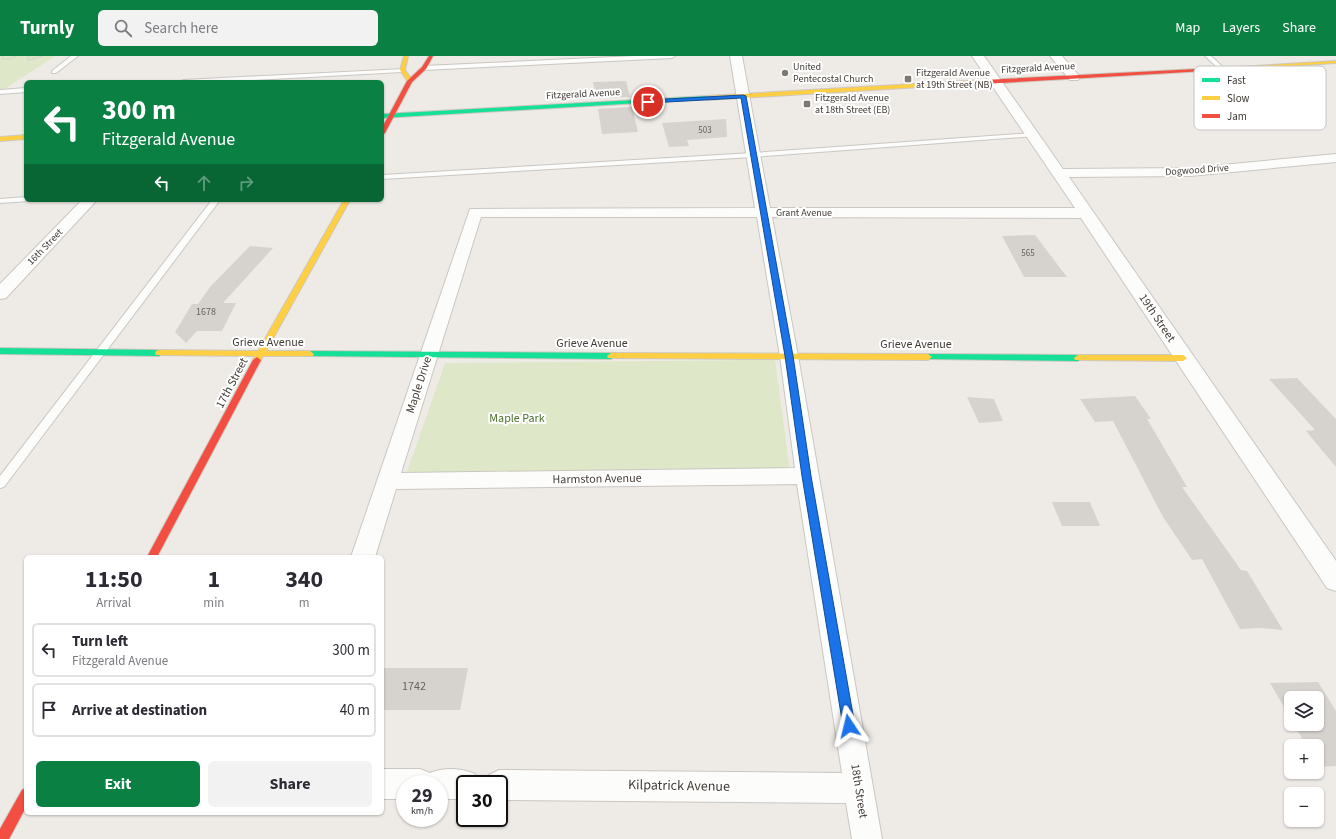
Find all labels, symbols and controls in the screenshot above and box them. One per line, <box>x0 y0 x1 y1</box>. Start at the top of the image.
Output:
search box <box>98 10 378 46</box>
text: Turnly <box>20 15 74 42</box>
icon: search <box>112 17 134 39</box>
text: Search here <box>144 18 218 39</box>
text: Map <box>1175 18 1200 38</box>
text: Layers <box>1222 18 1260 38</box>
text: Share <box>1282 18 1316 38</box>
street label: Fitzgerald Avenue <box>1001 59 1075 77</box>
place label: United Pentecostal Church <box>793 60 874 86</box>
place label: Fitzgerald Avenue at 19th Street (NB) <box>916 66 993 92</box>
legend <box>1194 66 1326 130</box>
marker: United Pentecostal Church <box>780 68 790 78</box>
text: Fast <box>1227 73 1246 88</box>
marker: Fitzgerald Avenue at 19th Street (NB) <box>903 74 913 84</box>
street label: Fitzgerald Avenue <box>546 85 620 103</box>
pin <box>631 85 665 119</box>
text: 300 m <box>102 90 176 130</box>
icon: arrive <box>637 91 659 113</box>
place label: Fitzgerald Avenue at 18th Street (EB) <box>815 91 890 117</box>
text: Slow <box>1227 91 1250 106</box>
icon: left <box>36 96 88 148</box>
marker: Fitzgerald Avenue at 18th Street (EB) <box>802 99 812 109</box>
text: Jam <box>1227 109 1247 124</box>
house number: 503 <box>698 124 712 137</box>
text: Fitzgerald Avenue <box>102 127 235 152</box>
street label: Dogwood Drive <box>1165 161 1229 179</box>
icon: left <box>151 172 173 194</box>
icon: ahead <box>193 172 215 194</box>
icon: right <box>235 172 257 194</box>
street label: Grant Avenue <box>776 206 832 220</box>
street label: 16th Street <box>24 225 66 268</box>
house number: 565 <box>1021 247 1035 260</box>
street label: 19th Street <box>1135 290 1179 346</box>
house number: 1678 <box>196 305 216 319</box>
street label: Grieve Avenue <box>232 334 304 351</box>
street label: Grieve Avenue <box>556 335 628 352</box>
street label: Grieve Avenue <box>880 336 952 353</box>
street label: Maple Drive <box>402 354 436 416</box>
street label: 17th Street <box>212 355 252 411</box>
park label: Maple Park <box>489 410 545 427</box>
street label: Harmston Avenue <box>552 470 642 488</box>
text: 11:50 <box>85 562 143 597</box>
text: 1 <box>208 562 220 597</box>
text: 340 <box>285 562 323 597</box>
text: Arrival <box>96 594 131 612</box>
text: min <box>203 594 224 612</box>
text: m <box>299 594 310 612</box>
text: Turn left <box>72 631 128 652</box>
icon: left <box>38 639 60 661</box>
text: 300 m <box>332 640 370 661</box>
text: Fitzgerald Avenue <box>72 652 168 670</box>
house number: 1742 <box>402 678 426 695</box>
map controls <box>1284 691 1324 827</box>
button: layers <box>1284 691 1324 731</box>
icon: arrive <box>38 699 60 721</box>
text: Arrive at destination <box>72 700 207 721</box>
text: 40 m <box>340 700 370 721</box>
position arrow <box>828 705 870 747</box>
button: + <box>1284 739 1324 779</box>
button: Exit <box>36 761 200 807</box>
button: Share <box>208 761 372 807</box>
street label: 18th Street <box>846 763 872 819</box>
speed limit sign: 30 <box>456 775 508 827</box>
street label: Kilpatrick Avenue <box>628 775 730 797</box>
text: 29 <box>411 782 433 810</box>
button: − <box>1284 787 1324 827</box>
text: km/h <box>411 804 433 818</box>

